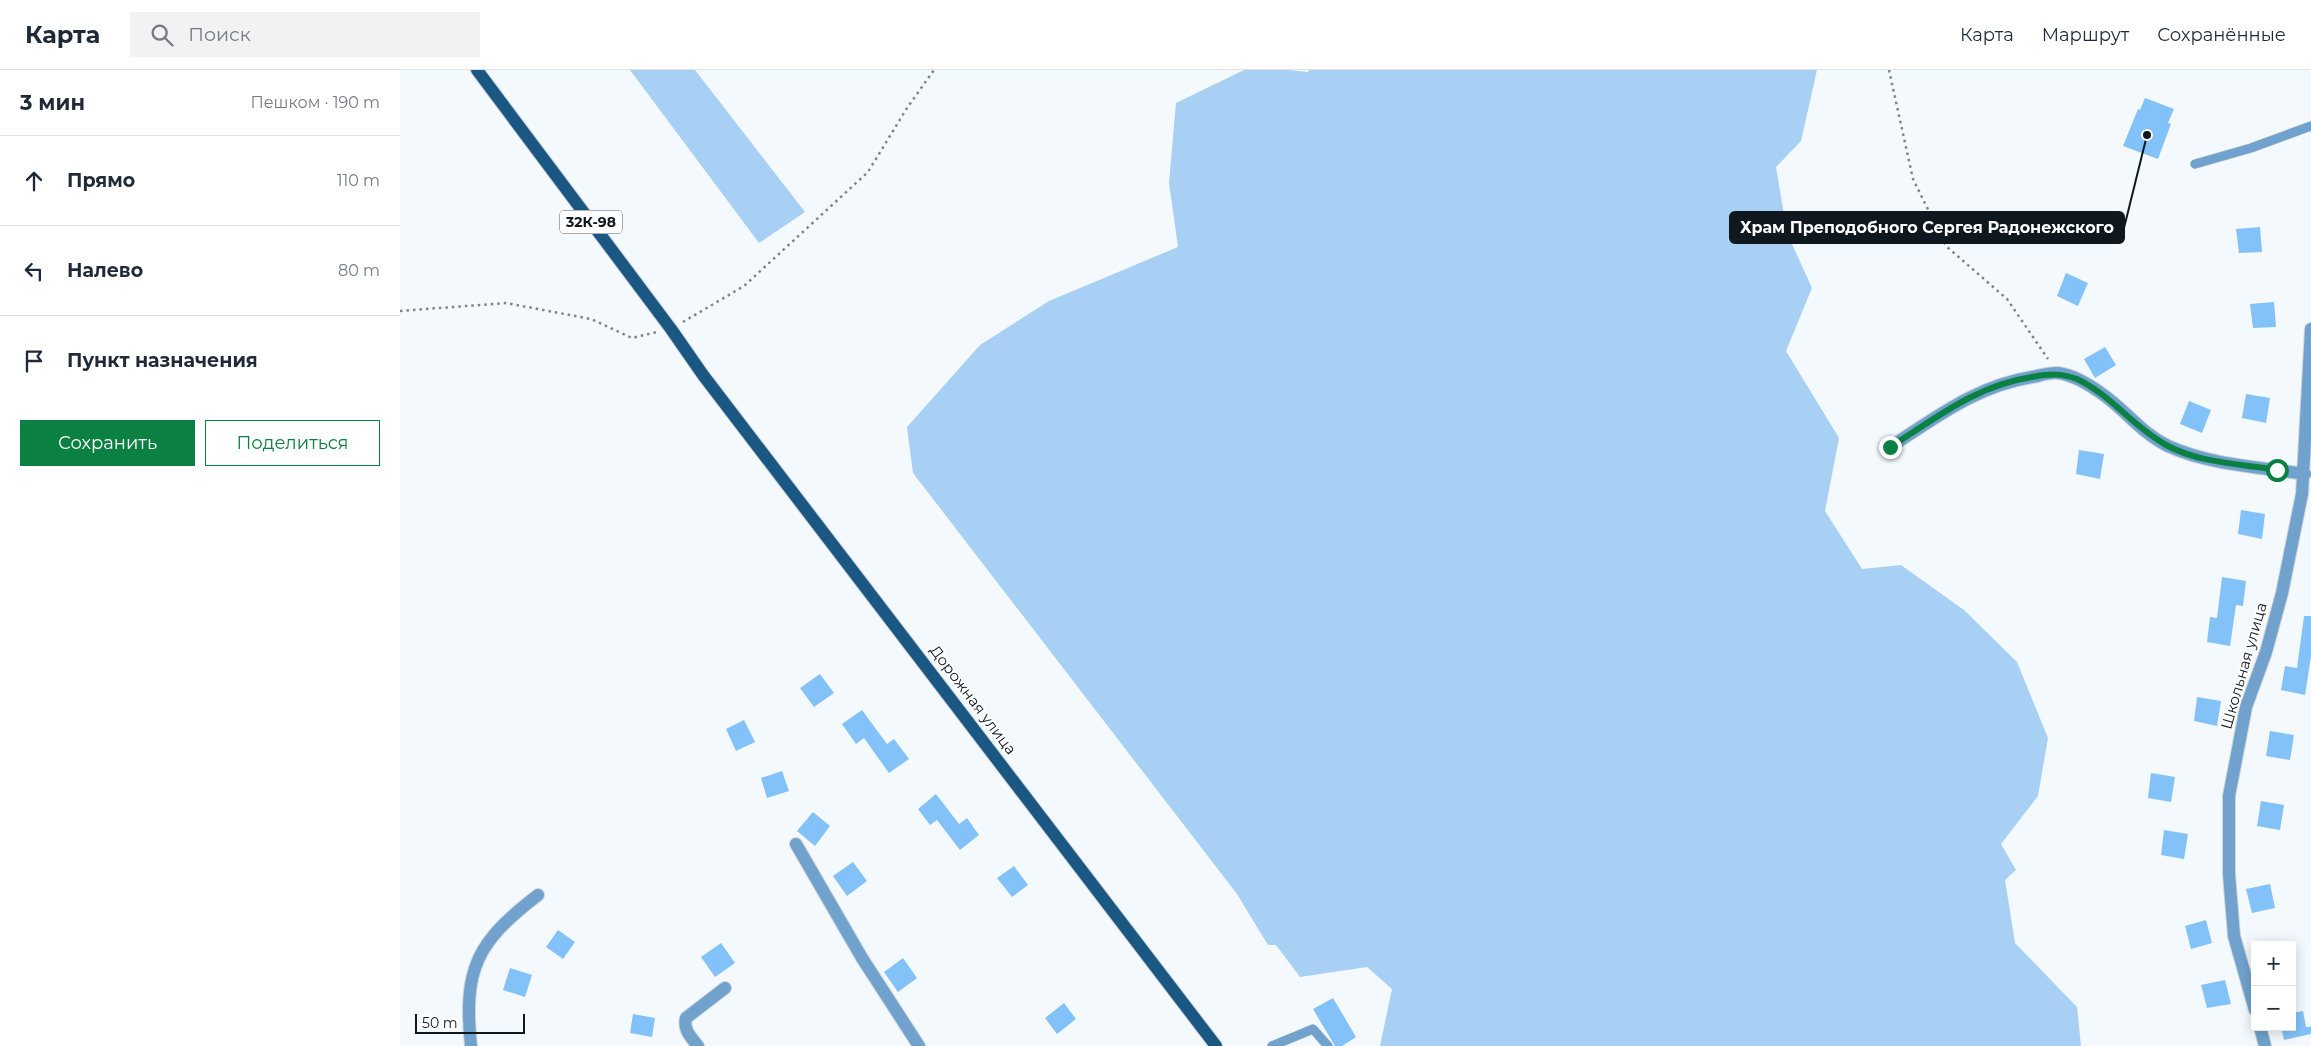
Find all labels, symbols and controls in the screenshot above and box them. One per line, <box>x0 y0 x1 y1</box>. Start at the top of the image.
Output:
search box <box>130 12 480 57</box>
text: Карта <box>25 20 100 49</box>
icon: search <box>148 21 176 49</box>
text: Поиск <box>188 23 251 46</box>
text: Карта <box>1960 24 2014 46</box>
text: Маршрут <box>2042 24 2129 46</box>
text: Сохранённые <box>2157 24 2286 46</box>
text: 3 мин <box>20 90 85 115</box>
text: Пешком · 190 m <box>251 93 380 112</box>
icon: ahead <box>20 167 48 195</box>
text: Прямо <box>67 169 135 192</box>
text: 110 m <box>337 171 380 190</box>
road number: 32К-98 <box>560 210 622 233</box>
callout: Храм Преподобного Сергея Радонежского <box>1730 212 2124 243</box>
text: Храм Преподобного Сергея Радонежского <box>1740 218 2114 237</box>
icon: left <box>20 257 48 285</box>
text: Налево <box>67 259 143 282</box>
text: 80 m <box>338 261 380 280</box>
icon: arrive <box>20 347 48 375</box>
text: Пункт назначения <box>67 349 258 372</box>
button: Сохранить <box>20 420 195 466</box>
button: Поделиться <box>205 420 380 466</box>
route end <box>1879 436 1902 459</box>
route start <box>2266 459 2289 482</box>
street label: Школьная улица <box>2216 600 2271 731</box>
street label: Дорожная улица <box>926 641 1021 758</box>
map controls <box>2251 941 2296 1031</box>
button: + <box>2251 941 2296 986</box>
button: − <box>2251 986 2296 1031</box>
scale bar <box>415 1011 525 1034</box>
text: 50 m <box>422 1014 458 1032</box>

